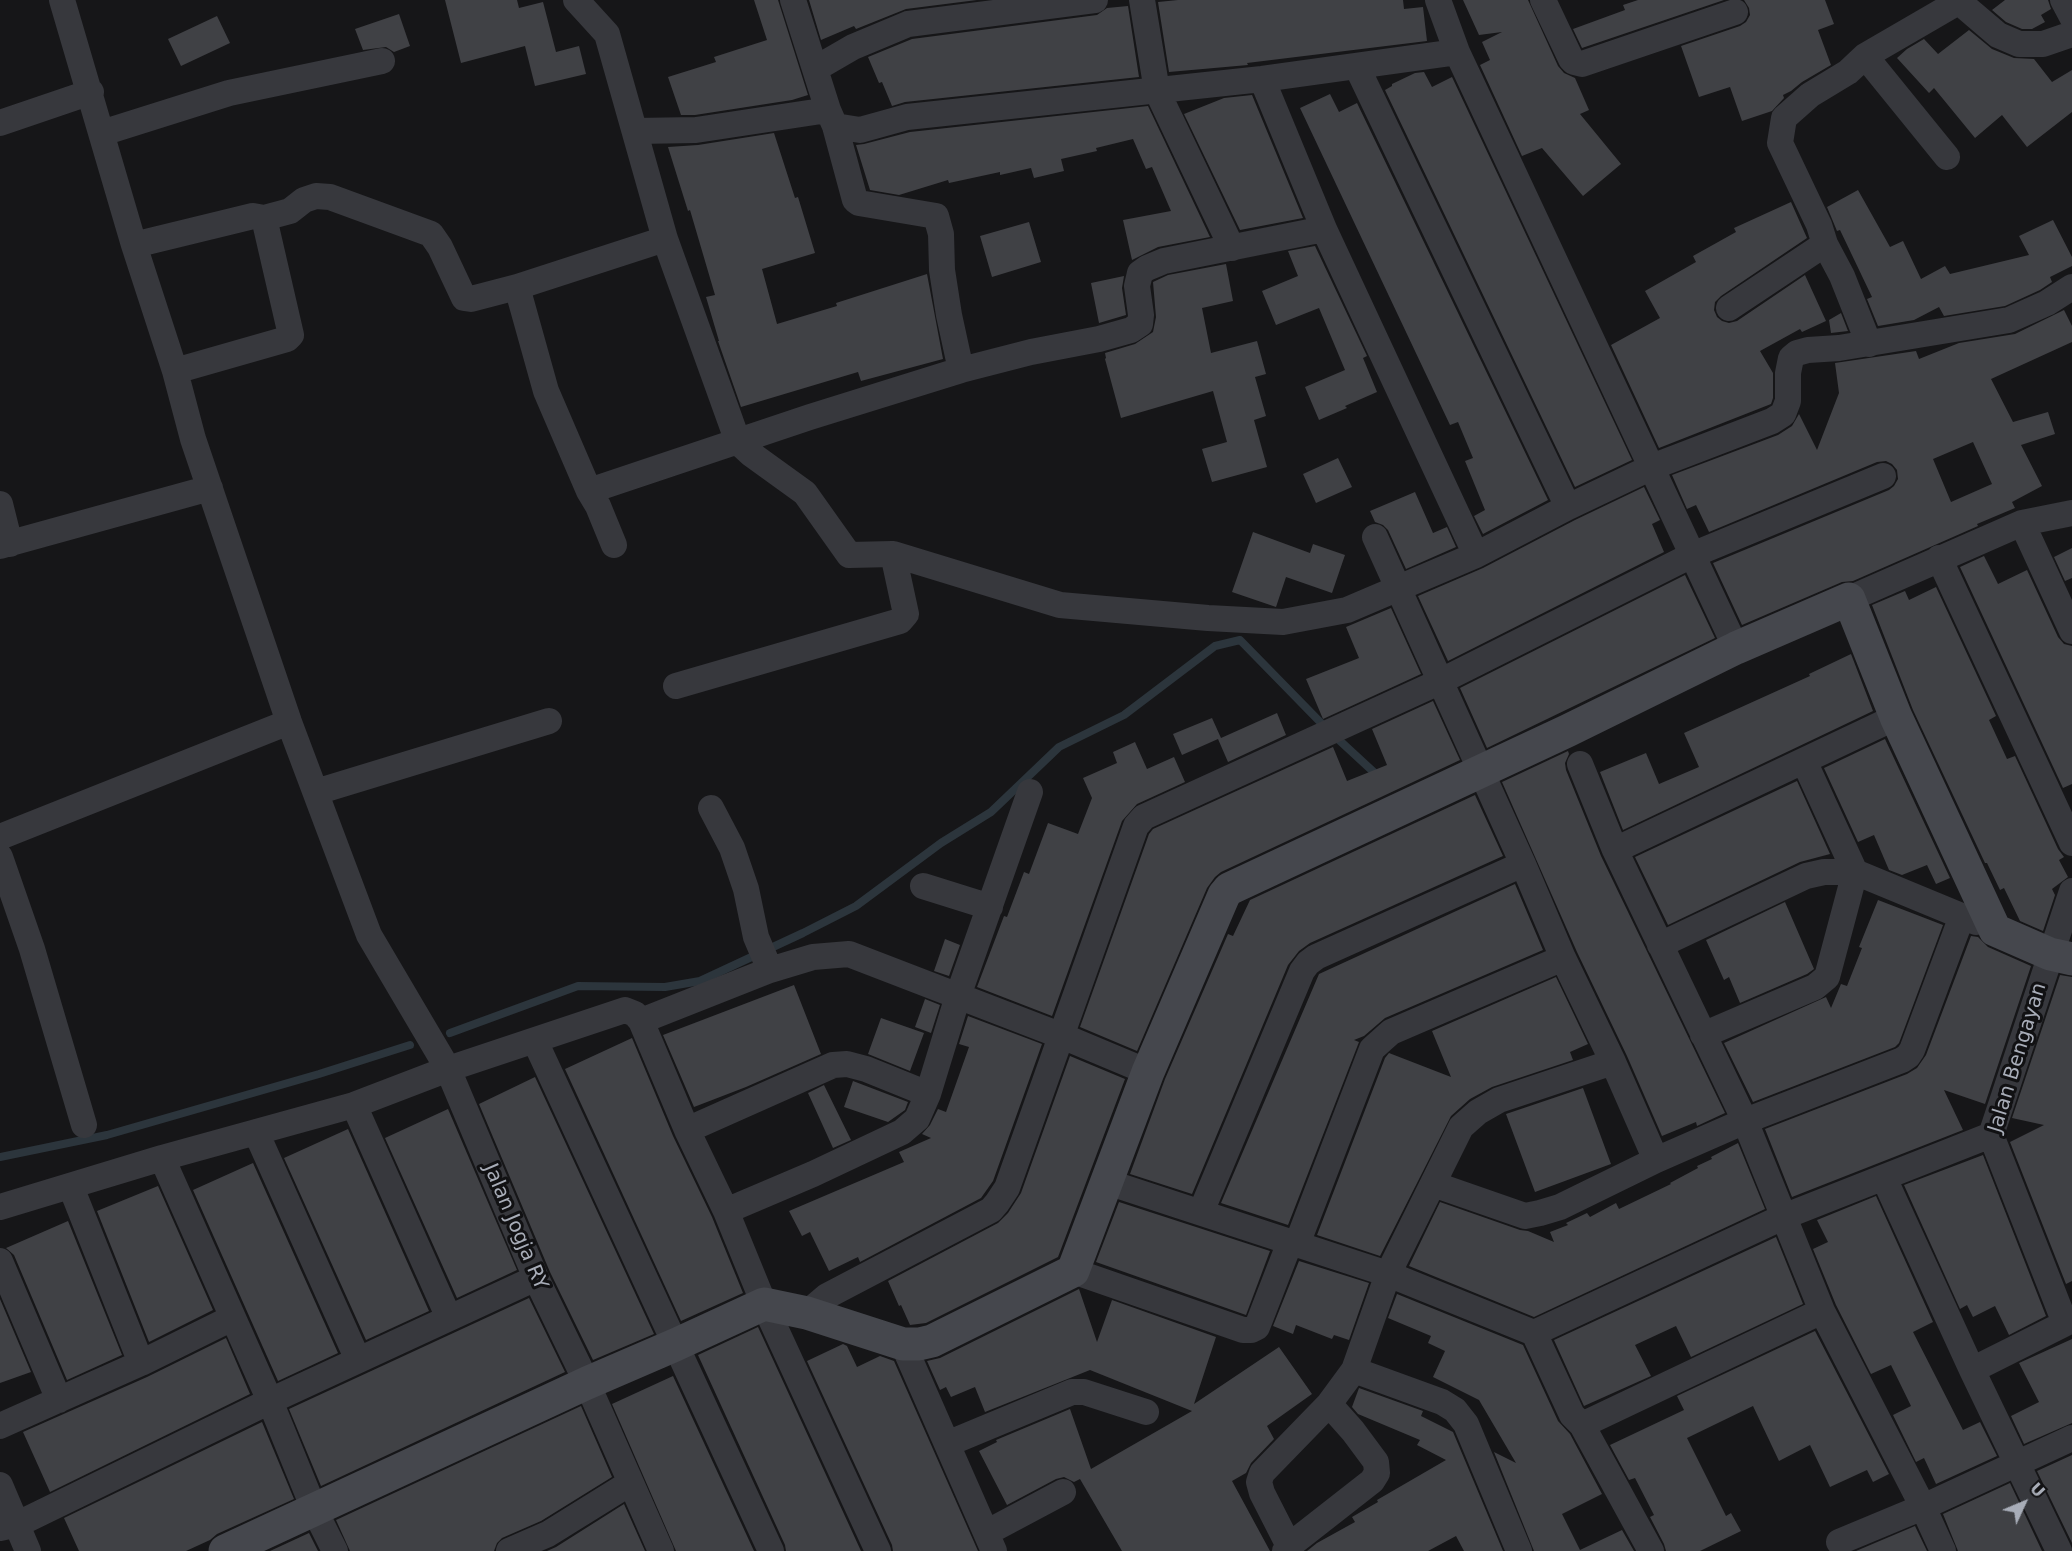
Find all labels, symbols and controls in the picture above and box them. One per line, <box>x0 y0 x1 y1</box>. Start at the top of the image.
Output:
street label: Jalan Bengayan <box>1984 980 2052 1136</box>
street label: Jalan Jogja RY <box>478 1160 552 1294</box>
north arrow <box>1994 1473 2054 1533</box>
text: U <box>2026 1479 2049 1501</box>

